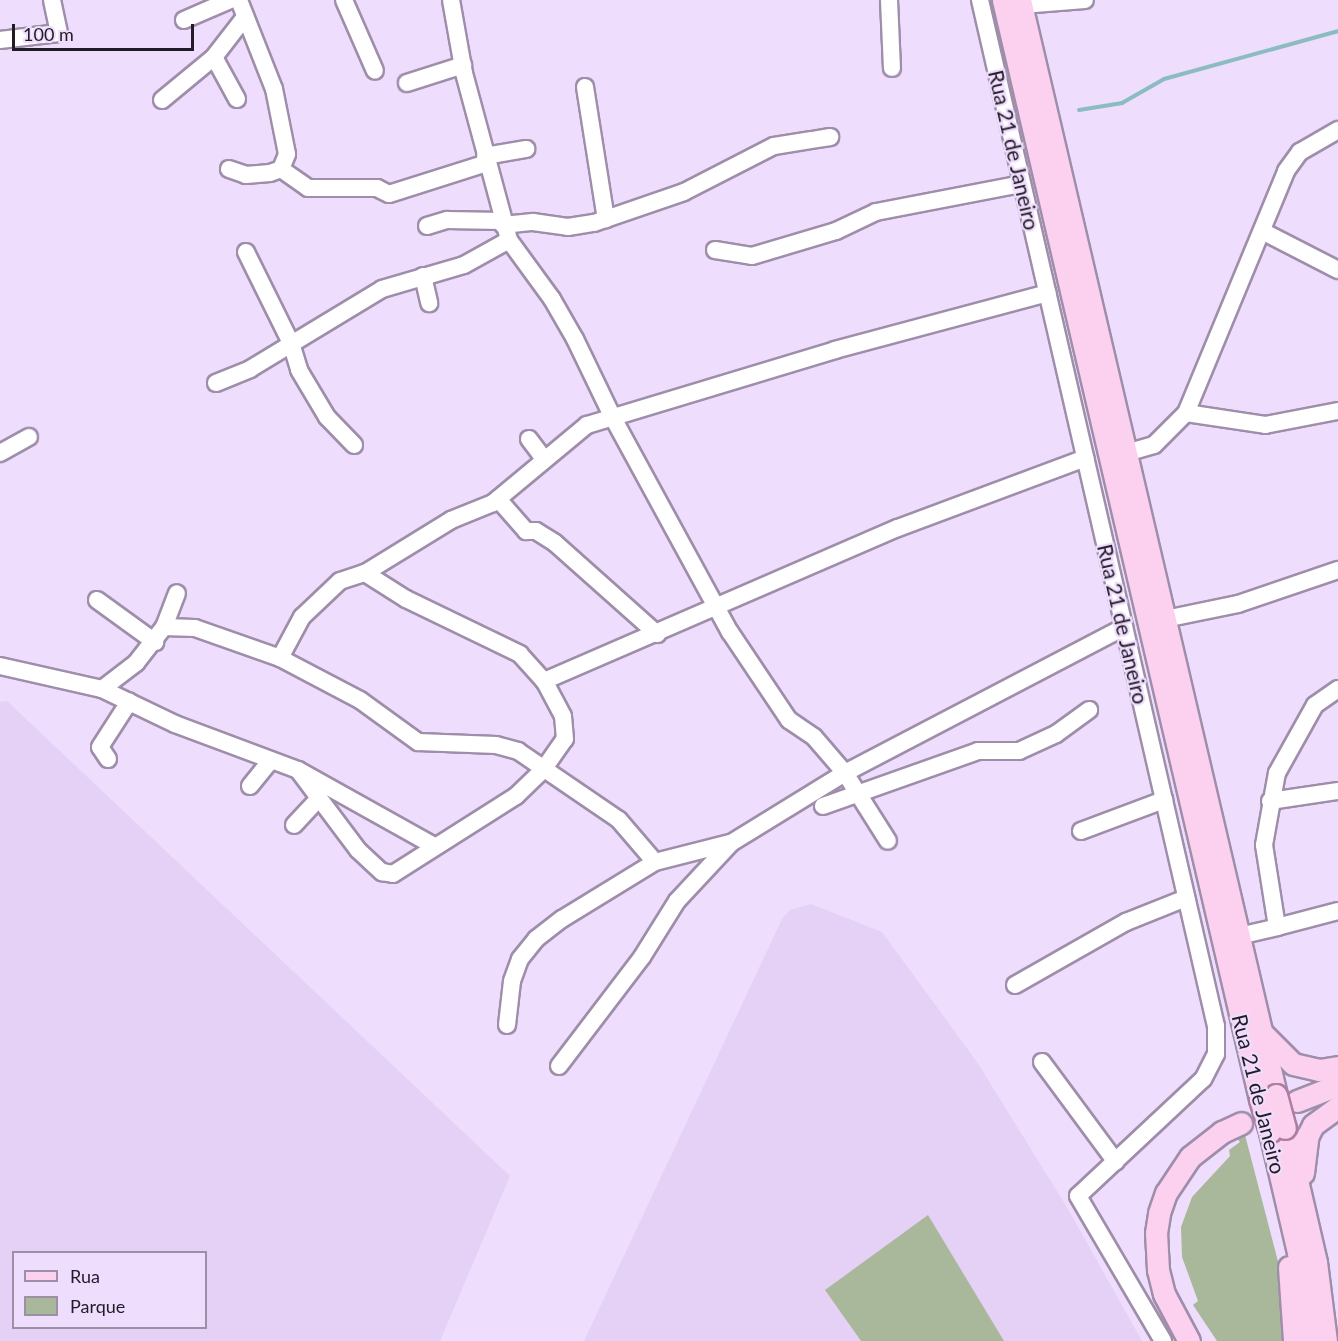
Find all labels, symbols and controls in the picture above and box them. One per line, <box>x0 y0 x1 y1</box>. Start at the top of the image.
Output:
scale bar <box>15 12 196 50</box>
text: 100 m <box>23 23 74 45</box>
street label: Rua 21 de Janeiro <box>983 67 1045 233</box>
street label: Rua 21 de Janeiro <box>1092 541 1154 707</box>
street label: Rua 21 de Janeiro <box>1227 1011 1291 1177</box>
legend <box>12 1251 207 1329</box>
text: Rua <box>70 1265 100 1287</box>
text: Parque <box>70 1295 125 1317</box>

